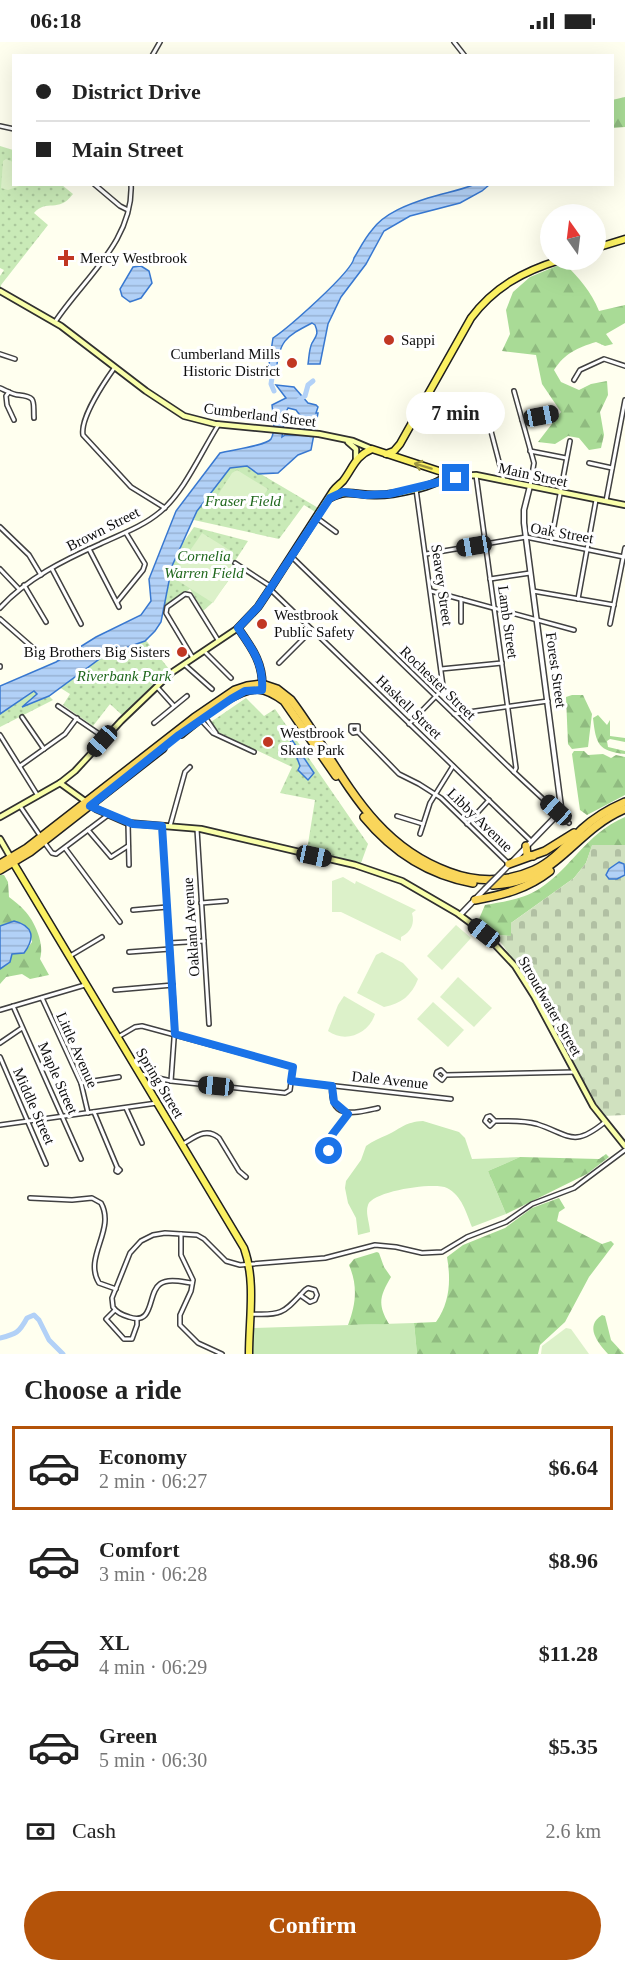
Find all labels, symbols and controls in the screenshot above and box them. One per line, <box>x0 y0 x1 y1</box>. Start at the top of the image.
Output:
text: 06:18 <box>30 8 81 33</box>
text: District Drive <box>72 79 201 104</box>
text: Main Street <box>72 137 183 162</box>
north arrow <box>540 204 606 270</box>
map controls <box>540 204 606 270</box>
marker: Mercy Westbrook <box>57 249 75 267</box>
place label: Mercy Westbrook <box>80 250 188 266</box>
place label: Sappi <box>401 332 435 348</box>
marker: Sappi <box>382 333 396 347</box>
place label: Cumberland Mills Historic District <box>170 346 281 379</box>
marker: Cumberland Mills Historic District <box>285 356 299 370</box>
callout: 7 min <box>406 391 506 433</box>
street label: Cumberland Street <box>203 400 318 430</box>
text: 7 min <box>431 402 480 424</box>
car <box>522 404 560 428</box>
one-way arrow <box>414 460 433 471</box>
street label: Main Street <box>497 460 570 490</box>
route end <box>442 464 469 491</box>
park label: Fraser Field <box>204 493 282 509</box>
street label: Brown Street <box>64 503 143 554</box>
street label: Oak Street <box>529 520 596 547</box>
car <box>455 534 493 558</box>
street label: Seavey Street <box>428 543 456 628</box>
park label: Cornelia Warren Field <box>164 548 244 581</box>
street label: Lamb Street <box>495 584 521 660</box>
place label: Westbrook Public Safety <box>274 607 355 640</box>
marker: Westbrook Public Safety <box>255 617 269 631</box>
street label: Forest Street <box>543 631 569 710</box>
street label: Rochester Street <box>397 643 480 724</box>
place label: Big Brothers Big Sisters <box>24 644 170 660</box>
marker: Big Brothers Big Sisters <box>175 645 189 659</box>
park label: Riverbank Park <box>76 668 172 684</box>
street label: Haskell Street <box>373 672 446 743</box>
car <box>83 722 121 760</box>
place label: Westbrook Skate Park <box>280 725 345 758</box>
marker: Westbrook Skate Park <box>261 735 275 749</box>
street label: Libby Avenue <box>444 785 516 855</box>
car <box>537 791 575 829</box>
car <box>295 843 333 869</box>
street label: Oakland Avenue <box>180 877 202 977</box>
car <box>464 915 504 951</box>
street label: Stroudwater Street <box>515 953 585 1059</box>
street label: Little Avenue <box>53 1010 101 1091</box>
street label: Maple Street <box>35 1040 81 1117</box>
street label: Spring Street <box>133 1045 188 1122</box>
street label: Middle Street <box>10 1065 58 1147</box>
street label: Dale Avenue <box>351 1068 429 1092</box>
car <box>197 1075 235 1097</box>
route start <box>315 1137 342 1164</box>
text: Choose a ride <box>24 1375 182 1405</box>
icon: car <box>27 1441 81 1495</box>
text: Economy <box>99 1444 187 1469</box>
text: $6.64 <box>549 1455 598 1480</box>
text: 2 min · 06:27 <box>99 1470 207 1492</box>
icon: car <box>27 1534 81 1588</box>
text: Comfort <box>99 1537 180 1562</box>
text: $8.96 <box>549 1548 598 1573</box>
text: 3 min · 06:28 <box>99 1563 207 1585</box>
icon: car <box>27 1627 81 1681</box>
text: XL <box>99 1630 130 1655</box>
text: $11.28 <box>539 1641 598 1666</box>
text: 4 min · 06:29 <box>99 1656 207 1678</box>
icon: car <box>27 1720 81 1774</box>
text: Green <box>99 1723 157 1748</box>
text: $5.35 <box>549 1734 598 1759</box>
text: 5 min · 06:30 <box>99 1749 207 1771</box>
icon: cash <box>24 1815 57 1848</box>
text: Cash <box>72 1818 116 1843</box>
text: 2.6 km <box>545 1820 601 1842</box>
button: Confirm <box>24 1891 601 1960</box>

